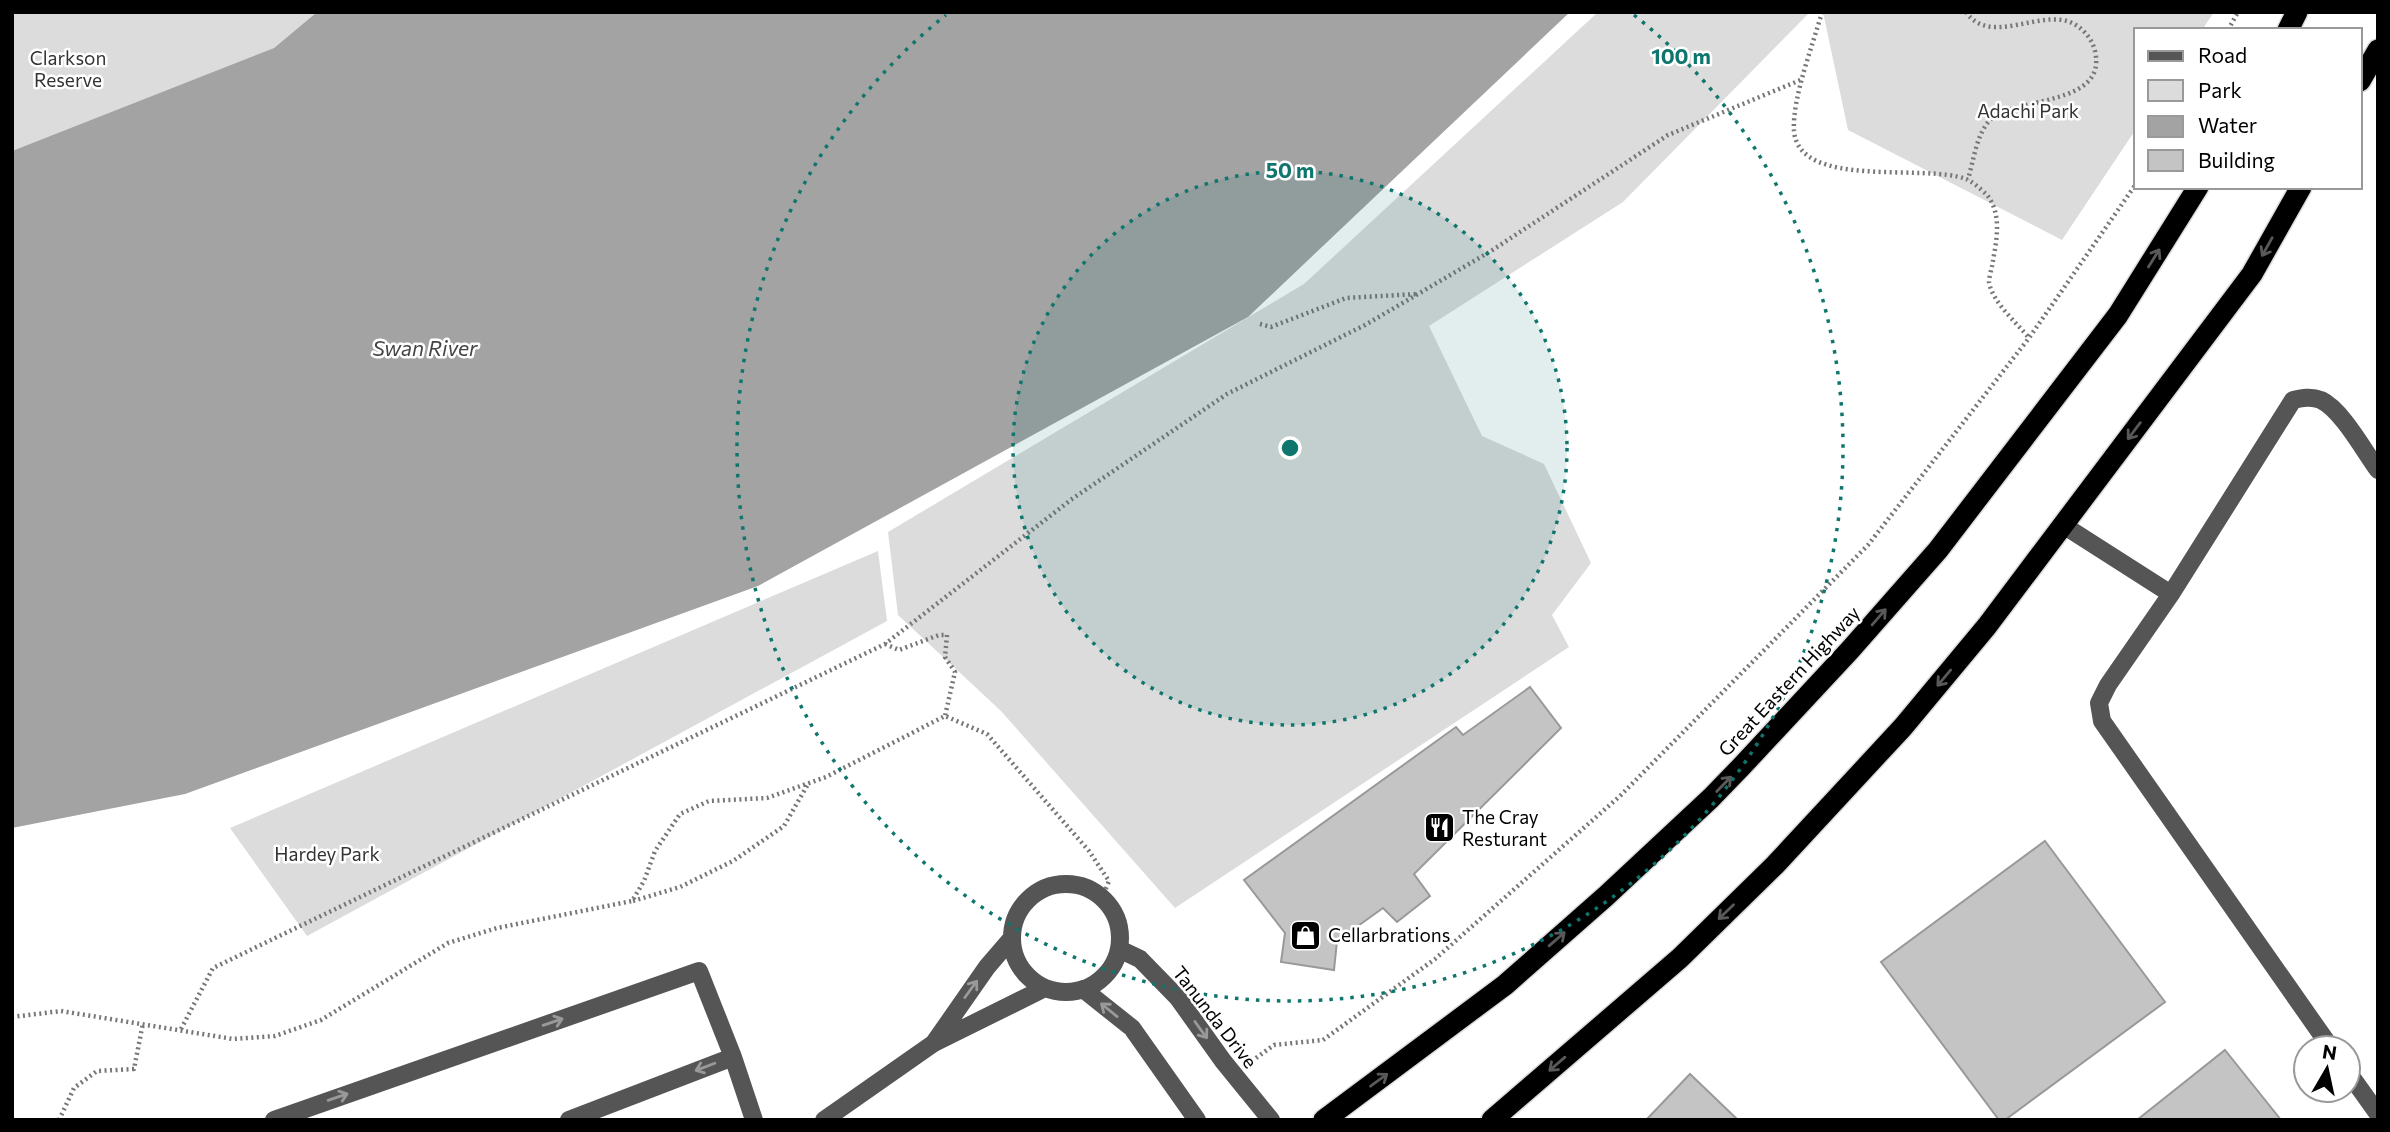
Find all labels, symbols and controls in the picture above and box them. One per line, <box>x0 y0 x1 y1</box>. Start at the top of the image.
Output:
legend <box>2134 28 2362 189</box>
text: Road <box>2198 42 2247 67</box>
text: 100 m <box>1651 43 1711 68</box>
park label: Clarkson Reserve <box>30 46 106 91</box>
text: Park <box>2198 77 2242 102</box>
park label: Adachi Park <box>1977 99 2079 122</box>
text: Water <box>2198 112 2257 137</box>
text: Building <box>2198 147 2275 172</box>
text: 50 m <box>1266 157 1314 182</box>
one-way arrow <box>2260 236 2274 256</box>
one-way arrow <box>2148 248 2162 268</box>
water label: Swan River <box>373 335 478 360</box>
one-way arrow <box>2127 421 2141 440</box>
centre of rings <box>1278 436 1302 460</box>
street label: Great Eastern Highway <box>1713 601 1864 760</box>
one-way arrow <box>1871 609 1887 627</box>
one-way arrow <box>1936 669 1952 687</box>
one-way arrow <box>1716 776 1733 793</box>
place label: The Cray Resturant <box>1462 805 1547 850</box>
restaurant icon: The Cray Resturant <box>1422 811 1456 845</box>
park label: Hardey Park <box>274 842 380 865</box>
one-way arrow <box>1718 904 1735 921</box>
shop icon: Cellarbrations <box>1288 918 1322 952</box>
place label: Cellarbrations <box>1328 923 1450 946</box>
one-way arrow <box>1548 930 1565 947</box>
street label: Tanunda Drive <box>1168 961 1262 1072</box>
one-way arrow <box>963 980 978 999</box>
one-way arrow <box>1101 1002 1119 1017</box>
one-way arrow <box>542 1015 564 1027</box>
one-way arrow <box>1194 1020 1208 1039</box>
north arrow <box>2292 1034 2362 1104</box>
text: N <box>2321 1039 2339 1064</box>
one-way arrow <box>1548 1056 1566 1072</box>
one-way arrow <box>695 1062 717 1075</box>
one-way arrow <box>1369 1073 1388 1087</box>
one-way arrow <box>327 1090 349 1102</box>

